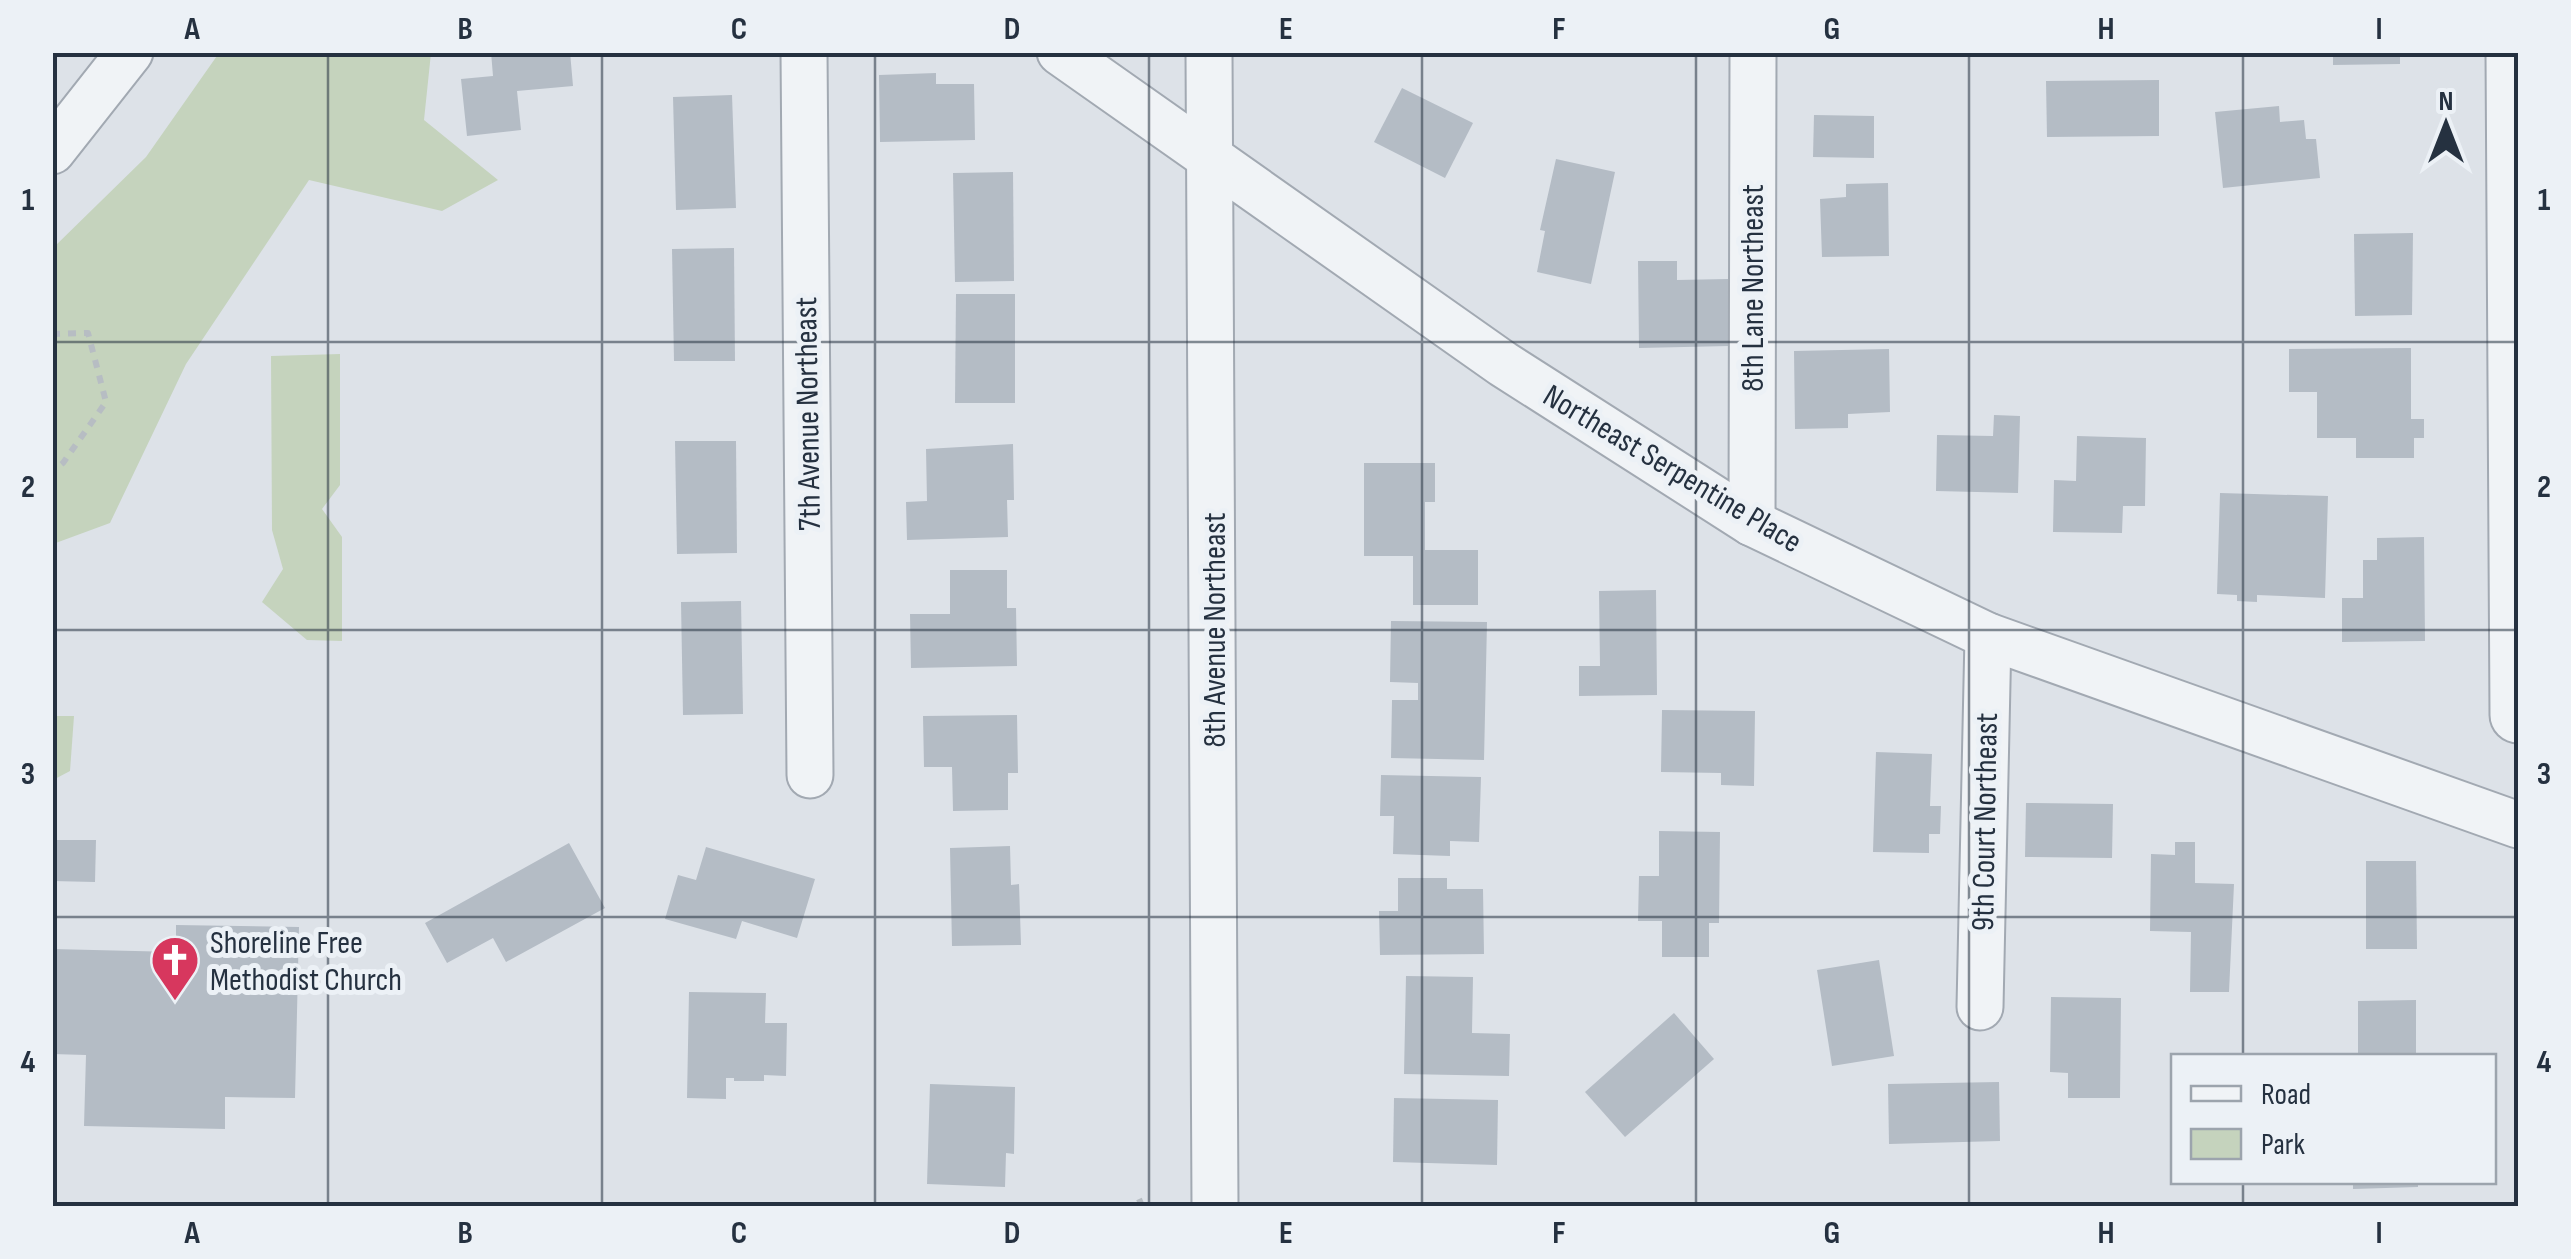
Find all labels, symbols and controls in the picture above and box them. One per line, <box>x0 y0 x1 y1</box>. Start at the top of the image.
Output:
text: A <box>183 10 200 49</box>
text: B <box>457 10 473 49</box>
text: C <box>731 10 747 49</box>
text: D <box>1004 10 1020 49</box>
text: E <box>1279 10 1293 49</box>
text: F <box>1552 10 1566 49</box>
text: G <box>1824 10 1840 49</box>
text: H <box>2097 10 2115 49</box>
text: I <box>2375 10 2383 49</box>
north arrow <box>2396 75 2496 175</box>
text: N <box>2439 85 2453 118</box>
text: 1 <box>22 181 35 220</box>
text: 1 <box>2538 181 2551 220</box>
street label: 8th Lane Northeast <box>1734 184 1773 392</box>
street label: 7th Avenue Northeast <box>787 297 830 531</box>
street label: Northeast Serpentine Place <box>1536 377 1809 562</box>
text: 2 <box>21 468 35 507</box>
text: 2 <box>2537 468 2551 507</box>
street label: 8th Avenue Northeast <box>1196 513 1235 747</box>
street label: 9th Court Northeast <box>1964 713 2007 932</box>
text: 3 <box>21 755 35 794</box>
text: 3 <box>2537 755 2551 794</box>
place label: Shoreline Free Methodist Church <box>210 924 402 1000</box>
church icon: Shoreline Free Methodist Church <box>149 934 201 1002</box>
text: 4 <box>21 1043 36 1082</box>
text: 4 <box>2537 1043 2552 1082</box>
legend <box>2171 1054 2496 1184</box>
text: Road <box>2261 1077 2311 1113</box>
text: Park <box>2261 1127 2305 1163</box>
text: A <box>183 1214 200 1253</box>
text: B <box>457 1214 473 1253</box>
text: C <box>731 1214 747 1253</box>
text: D <box>1004 1214 1020 1253</box>
text: E <box>1279 1214 1293 1253</box>
text: F <box>1552 1214 1566 1253</box>
text: G <box>1824 1214 1840 1253</box>
text: H <box>2097 1214 2115 1253</box>
text: I <box>2375 1214 2383 1253</box>

